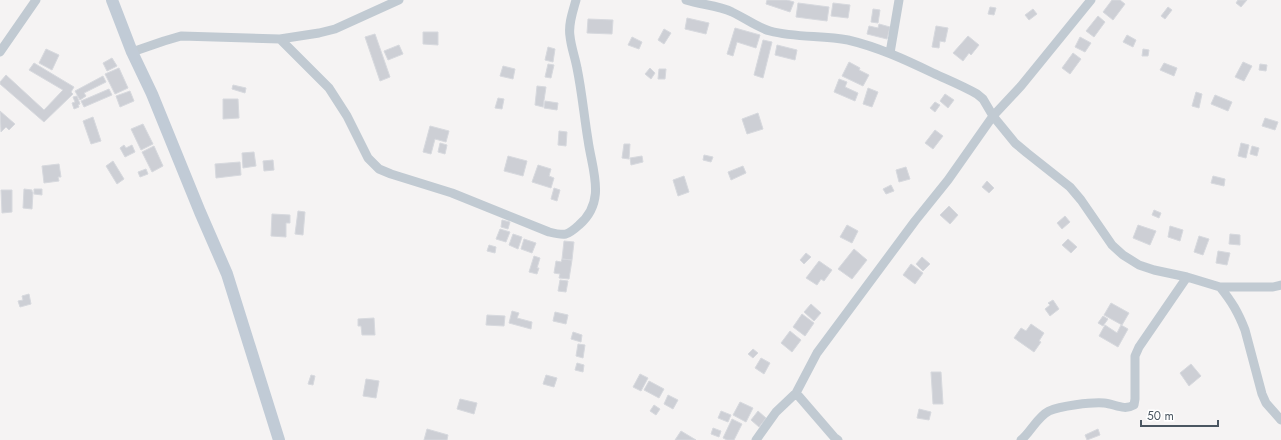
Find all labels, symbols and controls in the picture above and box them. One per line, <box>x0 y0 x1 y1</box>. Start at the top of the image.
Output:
scale bar <box>1141 402 1218 428</box>
text: 50 m <box>1147 407 1174 425</box>

